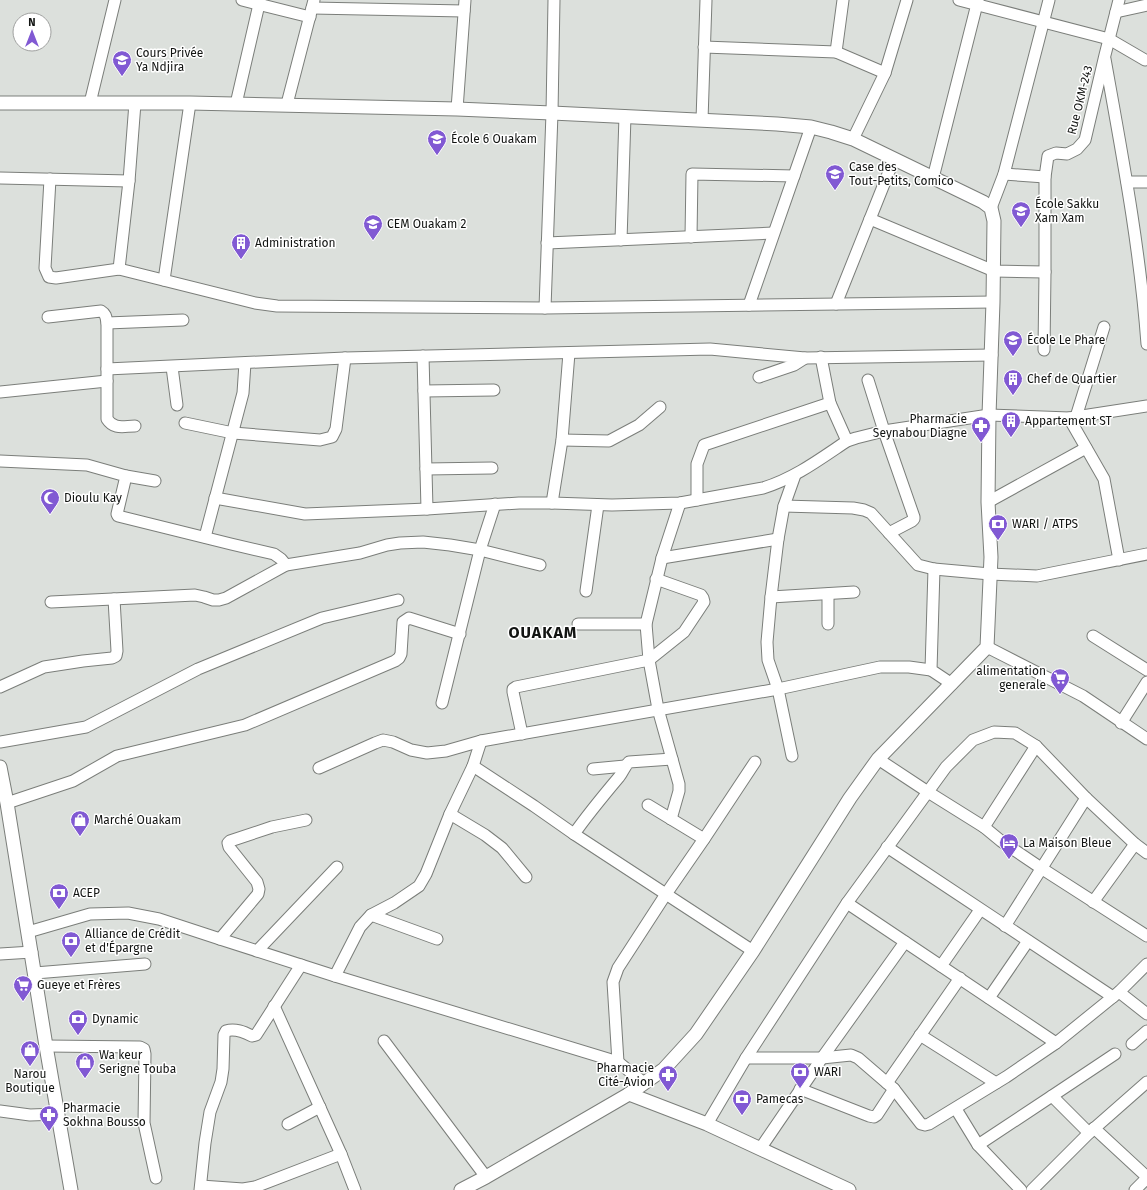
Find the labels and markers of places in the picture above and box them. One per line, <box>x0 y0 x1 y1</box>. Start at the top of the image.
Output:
place label: Cours Privée Ya Ndjira <box>136 46 203 74</box>
school or university icon: Cours Privée Ya Ndjira <box>111 49 133 77</box>
school or university icon: École 6 Ouakam <box>426 128 448 156</box>
place label: École 6 Ouakam <box>451 131 537 146</box>
place label: Case des Tout-Petits, Comico <box>849 160 954 188</box>
school or university icon: Case des Tout-Petits, Comico <box>824 163 846 191</box>
place label: École Sakku Xam Xam <box>1035 196 1099 225</box>
school or university icon: École Sakku Xam Xam <box>1010 200 1032 228</box>
school or university icon: CEM Ouakam 2 <box>362 213 384 241</box>
place label: CEM Ouakam 2 <box>387 217 466 231</box>
building icon: Administration <box>230 232 252 260</box>
place label: Administration <box>255 236 336 250</box>
school or university icon: École Le Phare <box>1002 329 1024 357</box>
place label: École Le Phare <box>1027 332 1105 347</box>
building icon: Chef de Quartier <box>1002 368 1024 396</box>
place label: Chef de Quartier <box>1027 372 1117 386</box>
building icon: Appartement ST <box>1000 410 1022 438</box>
place label: Pharmacie Seynabou Diagne <box>873 412 967 440</box>
place label: Appartement ST <box>1025 414 1113 428</box>
pharmacy icon: Pharmacie Seynabou Diagne <box>970 415 992 443</box>
mosque icon: Dioulu Kay <box>39 487 61 515</box>
place label: Dioulu Kay <box>64 491 122 505</box>
bank icon: WARI / ATPS <box>987 513 1009 541</box>
place label: WARI / ATPS <box>1012 517 1078 531</box>
place label: alimentation generale <box>976 664 1046 692</box>
supermarket icon: alimentation generale <box>1049 667 1071 695</box>
shop icon: Marché Ouakam <box>69 809 91 837</box>
place label: Marché Ouakam <box>94 813 181 827</box>
hotel icon: La Maison Bleue <box>998 832 1020 860</box>
place label: La Maison Bleue <box>1023 836 1111 850</box>
bank icon: ACEP <box>48 882 70 910</box>
place label: ACEP <box>73 886 100 900</box>
place label: Alliance de Crédit et d'Épargne <box>85 927 181 955</box>
bank icon: Alliance de Crédit et d'Épargne <box>60 930 82 958</box>
supermarket icon: Gueye et Frères <box>12 974 34 1002</box>
place label: Gueye et Frères <box>37 978 121 992</box>
bank icon: Dynamic <box>67 1008 89 1036</box>
place label: Dynamic <box>92 1012 139 1026</box>
shop icon: Narou Boutique <box>19 1039 41 1067</box>
place label: Wa keur Serigne Touba <box>99 1048 176 1076</box>
shop icon: Wa keur Serigne Touba <box>74 1051 96 1079</box>
place label: Pharmacie Cité-Avion <box>597 1061 654 1089</box>
bank icon: WARI <box>789 1061 811 1089</box>
pharmacy icon: Pharmacie Cité-Avion <box>657 1064 679 1092</box>
place label: WARI <box>814 1065 842 1079</box>
place label: Narou Boutique <box>5 1067 55 1095</box>
bank icon: Pamecas <box>731 1088 753 1116</box>
place label: Pamecas <box>756 1092 804 1106</box>
place label: Pharmacie Sokhna Bousso <box>63 1101 146 1129</box>
pharmacy icon: Pharmacie Sokhna Bousso <box>38 1104 60 1132</box>

